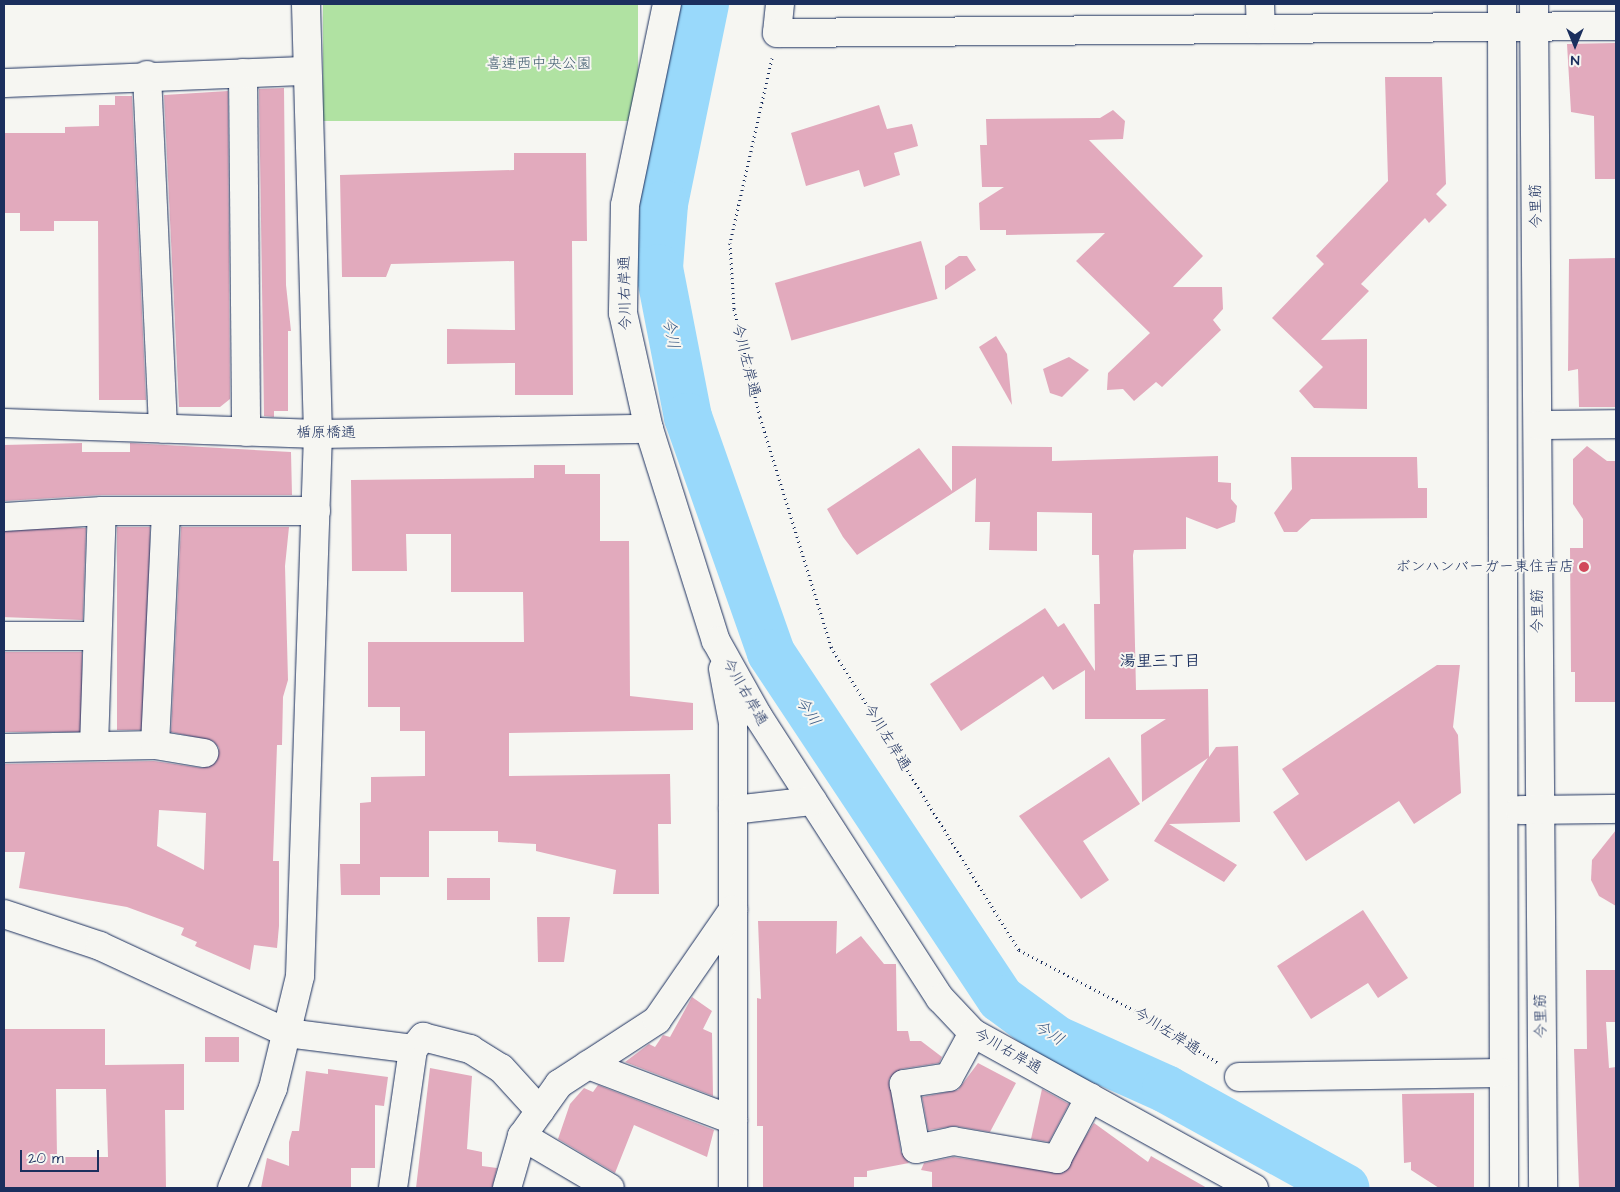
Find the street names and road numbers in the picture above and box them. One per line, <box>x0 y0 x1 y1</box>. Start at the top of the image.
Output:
street label: 今里筋 <box>1527 183 1545 229</box>
street label: 今川右岸通 <box>615 255 635 331</box>
street label: 今川左岸通 <box>728 321 764 399</box>
street label: 楯原橋通 <box>296 424 356 442</box>
street label: 今里筋 <box>1529 589 1547 633</box>
street label: 今川右岸通 <box>718 655 772 729</box>
street label: 今川左岸通 <box>859 700 915 774</box>
street label: 今里筋 <box>1532 993 1550 1039</box>
street label: 今川左岸通 <box>1130 1003 1204 1059</box>
street label: 今川右岸通 <box>971 1024 1045 1078</box>

